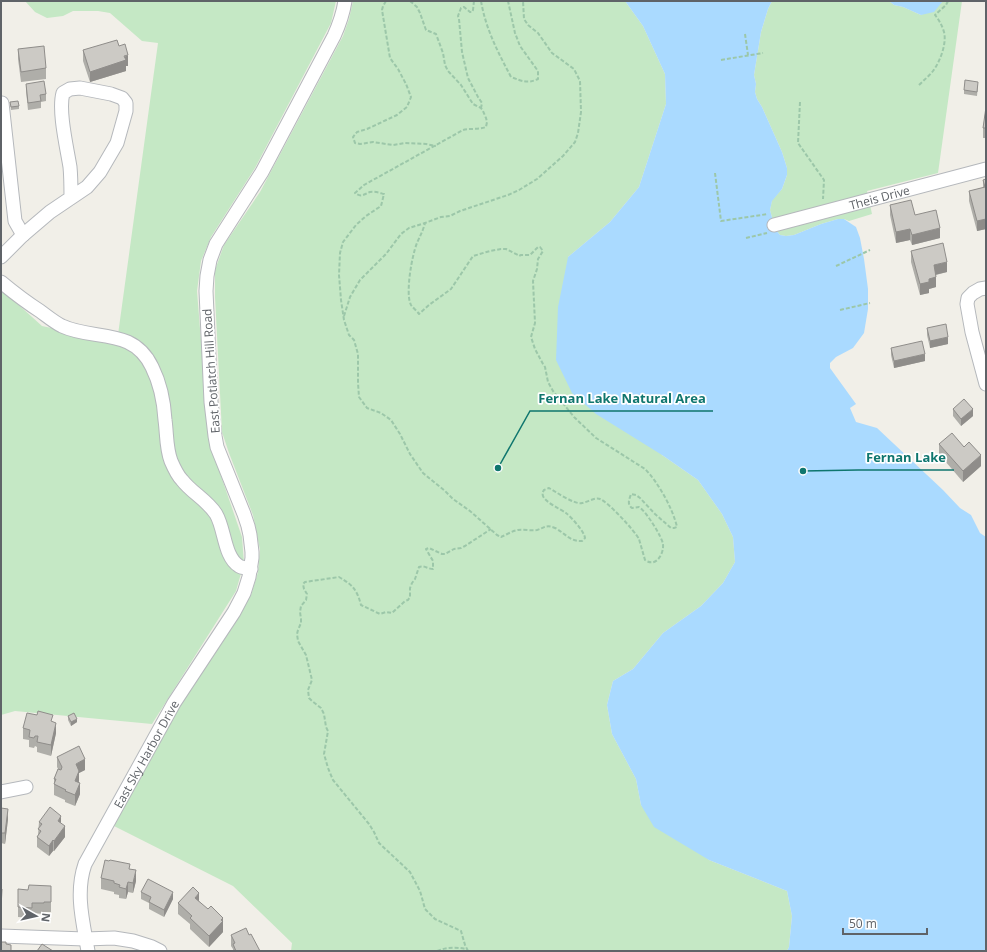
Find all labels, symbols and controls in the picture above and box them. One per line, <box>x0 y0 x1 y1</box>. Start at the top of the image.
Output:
street label: Theis Drive <box>847 181 912 213</box>
street label: East Potlatch Hill Road <box>198 308 224 434</box>
callout: Fernan Lake Natural Area <box>530 386 713 411</box>
text: Fernan Lake Natural Area <box>538 389 706 407</box>
callout: Fernan Lake <box>858 445 954 470</box>
text: Fernan Lake <box>866 448 946 466</box>
street label: East Sky Harbor Drive <box>109 697 183 811</box>
north arrow <box>16 896 56 936</box>
scale bar <box>843 910 927 936</box>
text: N <box>38 912 54 923</box>
text: 50 m <box>849 915 877 932</box>

